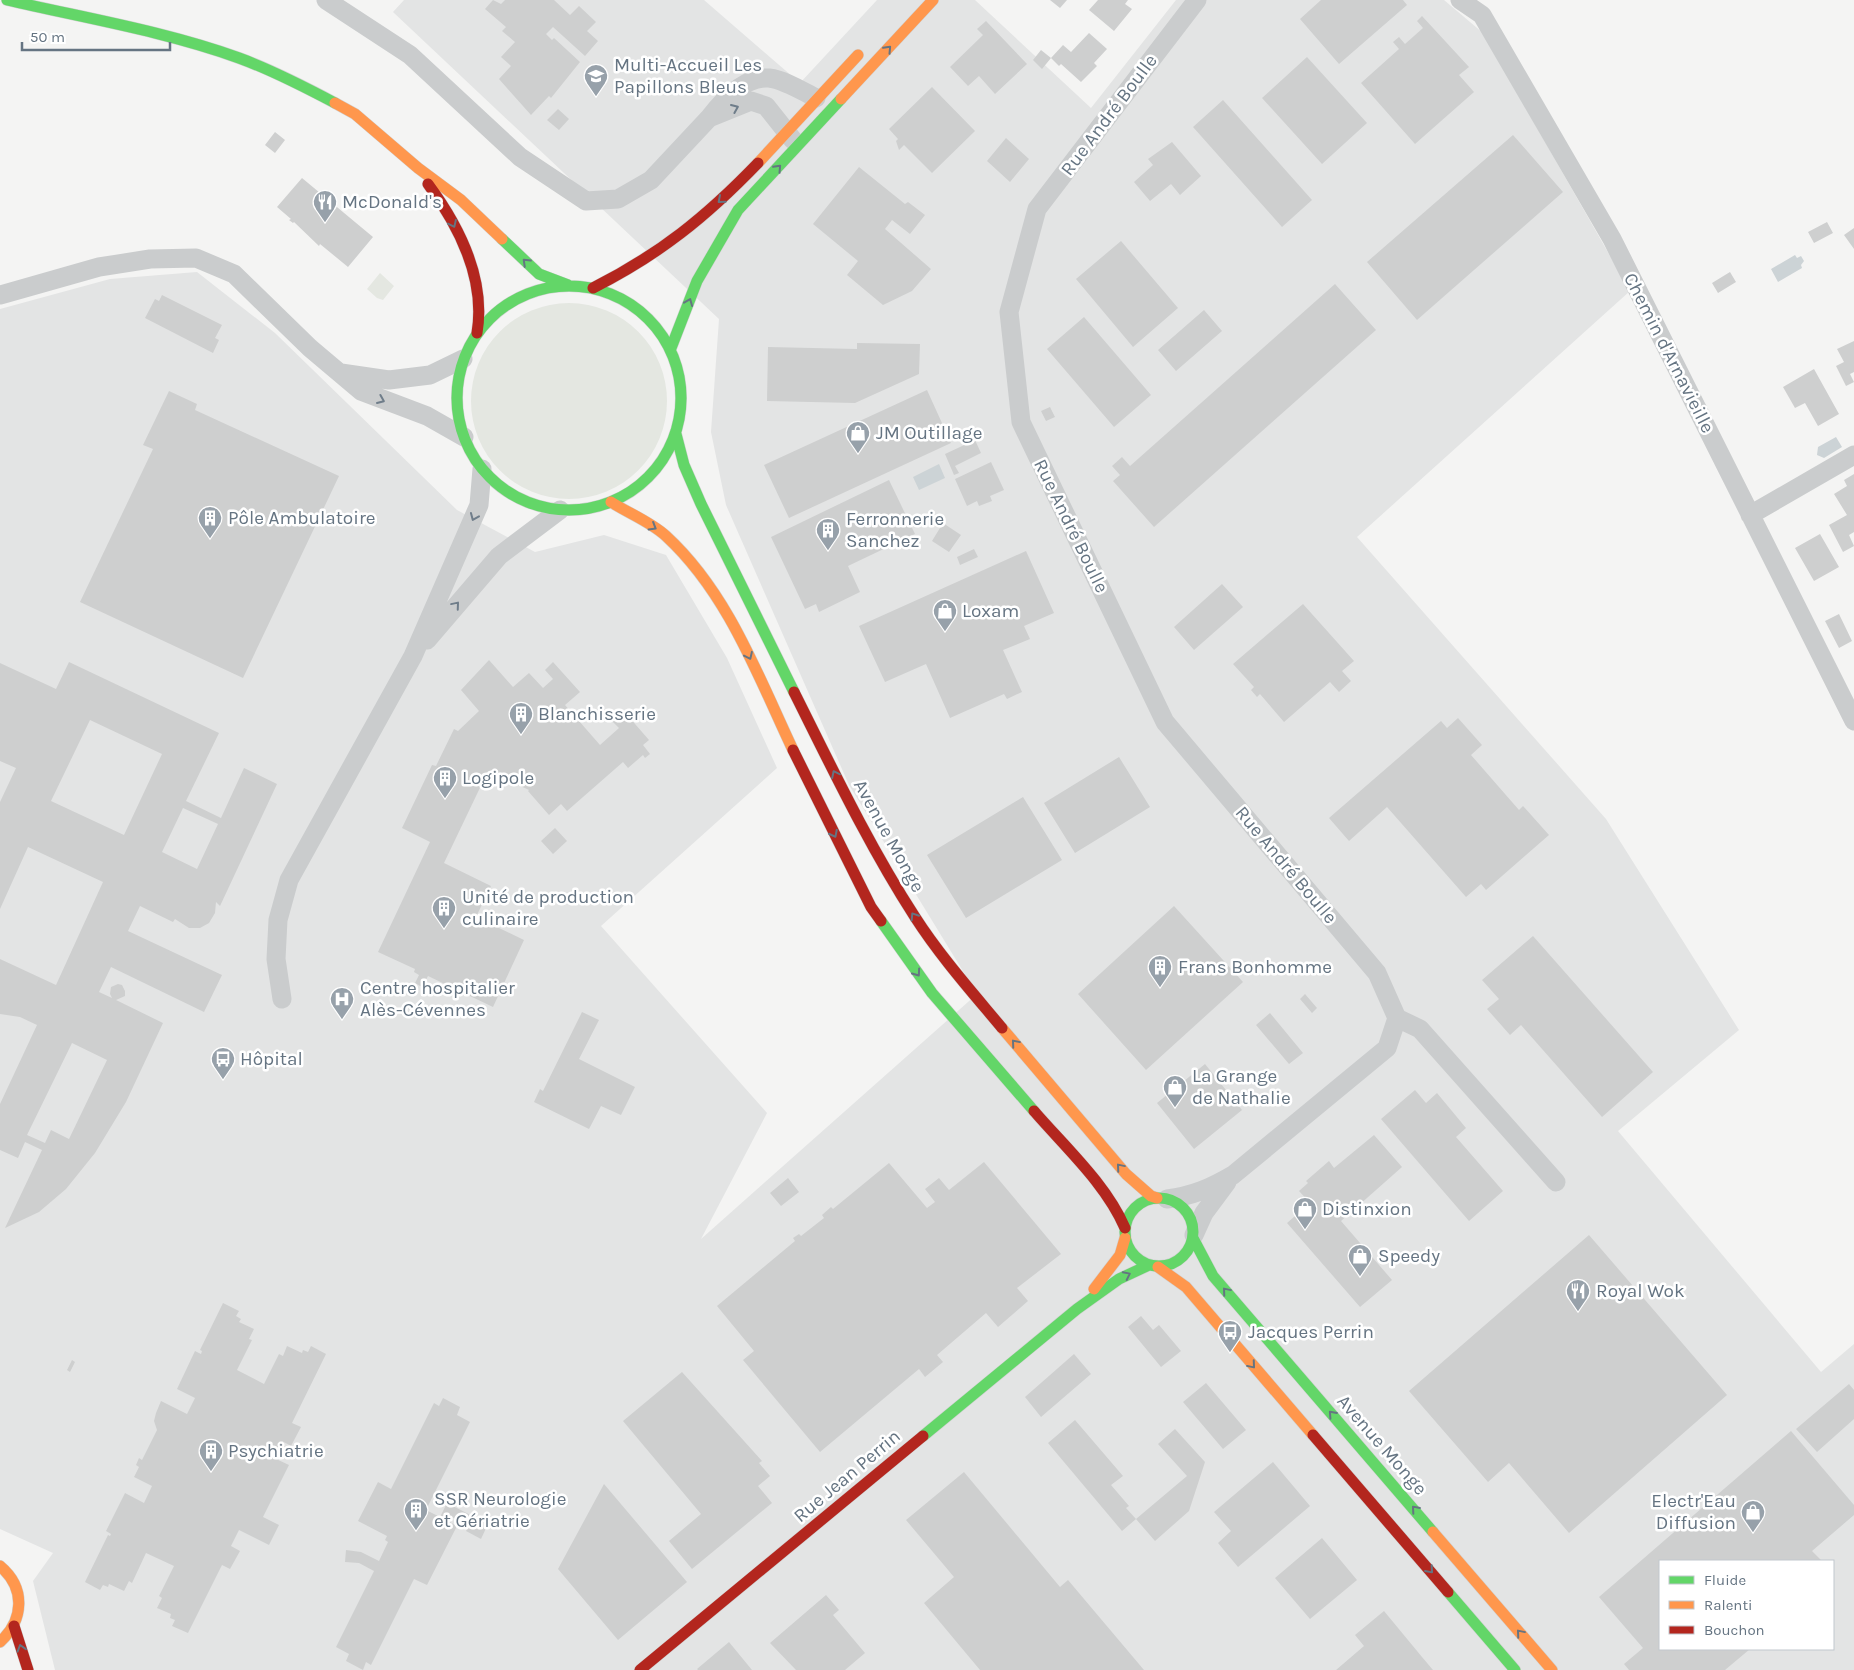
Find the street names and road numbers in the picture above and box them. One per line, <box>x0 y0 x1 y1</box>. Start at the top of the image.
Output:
street label: Rue André Boulle <box>1056 50 1162 180</box>
street label: Chemin d'Arnavieille <box>1619 269 1719 437</box>
street label: Rue André Boulle <box>1029 455 1113 597</box>
street label: Avenue Monge <box>849 776 929 896</box>
street label: Rue André Boulle <box>1231 802 1341 928</box>
street label: Avenue Monge <box>1333 1390 1431 1500</box>
street label: Rue Jean Perrin <box>789 1425 905 1527</box>

